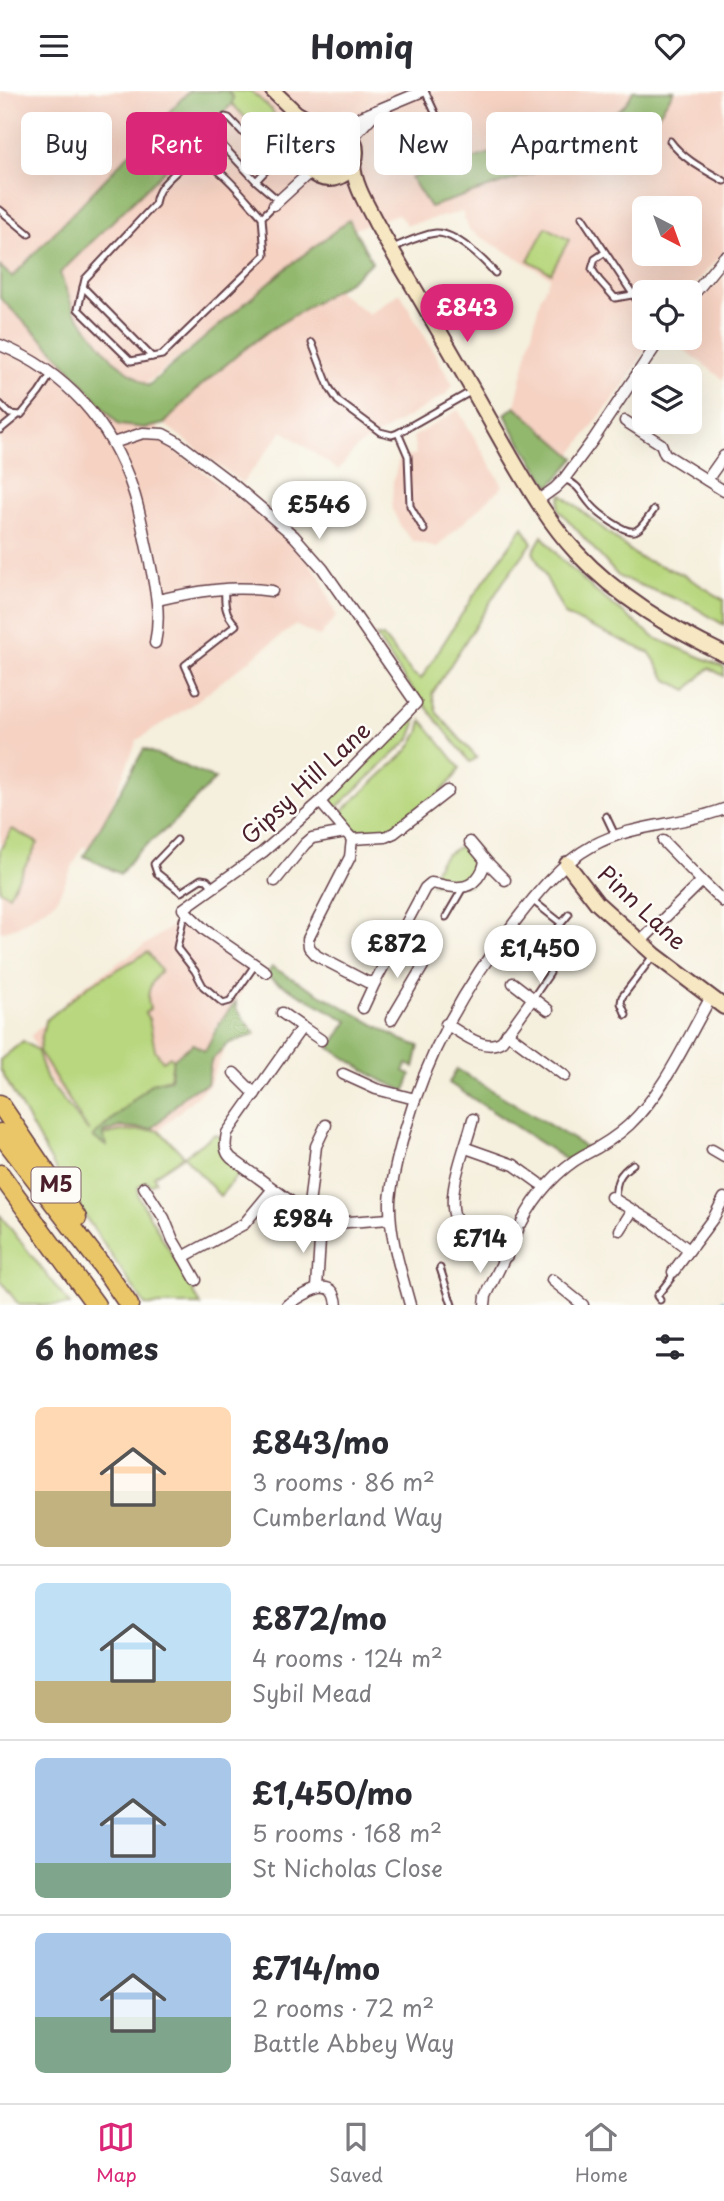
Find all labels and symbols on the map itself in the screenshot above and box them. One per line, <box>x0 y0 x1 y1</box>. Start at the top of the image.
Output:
north arrow <box>632 196 702 266</box>
pin: £843 <box>426 285 508 344</box>
pin: £546 <box>278 482 360 541</box>
street label: Gipsy Hill Lane <box>232 712 378 852</box>
street label: Pinn Lane <box>591 856 695 957</box>
pin: £872 <box>356 921 438 980</box>
pin: £1,450 <box>483 925 597 985</box>
road number: M5 <box>32 1167 80 1203</box>
pin: £984 <box>262 1195 344 1255</box>
pin: £714 <box>439 1215 521 1275</box>

